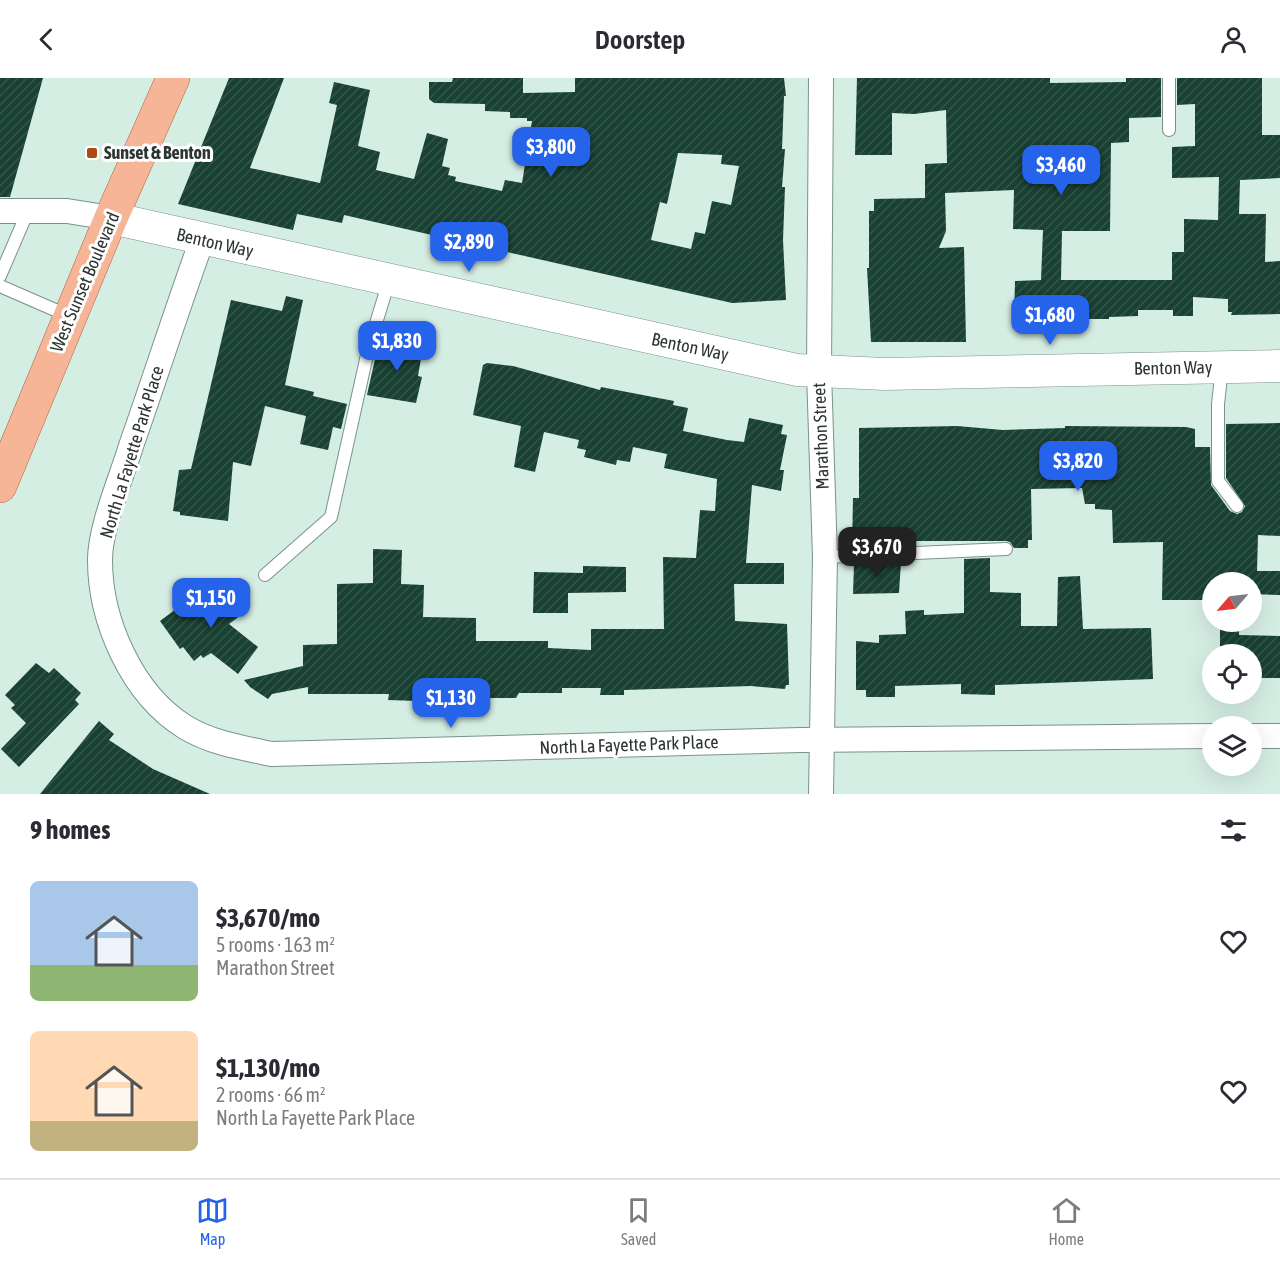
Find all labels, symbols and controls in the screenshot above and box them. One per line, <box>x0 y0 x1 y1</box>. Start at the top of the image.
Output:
icon: back <box>30 23 63 56</box>
icon: person <box>1217 23 1250 56</box>
text: Doorstep <box>595 24 685 55</box>
pin: $3,800 <box>502 127 600 178</box>
text: $3,800 <box>526 135 576 158</box>
place label: Sunset & Benton <box>104 142 211 163</box>
pin: $3,460 <box>1012 145 1110 196</box>
marker: Sunset & Benton <box>85 146 99 160</box>
text: $3,460 <box>1036 153 1086 176</box>
street label: West Sunset Boulevard <box>46 209 123 355</box>
pin: $2,890 <box>420 222 518 273</box>
street label: Benton Way <box>175 223 256 262</box>
text: $2,890 <box>444 230 494 253</box>
pin: $1,680 <box>1001 295 1099 346</box>
text: $1,680 <box>1025 303 1075 326</box>
pin: $1,830 <box>348 321 446 372</box>
street label: Benton Way <box>650 328 731 365</box>
text: $1,830 <box>372 329 422 352</box>
street label: Benton Way <box>1134 356 1212 379</box>
street label: North La Fayette Park Place <box>95 363 168 541</box>
street label: Marathon Street <box>808 382 833 490</box>
pin: $3,820 <box>1029 441 1127 492</box>
text: $3,820 <box>1053 449 1103 472</box>
pin: $3,670 <box>828 527 926 578</box>
text: $3,670 <box>852 535 902 558</box>
north arrow <box>1202 572 1262 632</box>
map controls <box>1202 572 1262 776</box>
pin: $1,150 <box>162 578 260 629</box>
text: $1,150 <box>186 586 236 609</box>
button: locate <box>1202 644 1262 704</box>
pin: $1,130 <box>402 678 500 729</box>
text: $1,130 <box>426 686 476 709</box>
button: layers <box>1202 716 1262 776</box>
street label: North La Fayette Park Place <box>539 731 719 758</box>
icon: filters <box>1217 814 1250 847</box>
text: 9 homes <box>30 815 110 845</box>
text: $3,670/mo <box>216 903 320 933</box>
icon: home <box>78 905 150 977</box>
icon: heart <box>1217 925 1250 958</box>
text: 5 rooms · 163 m² <box>216 933 335 956</box>
text: Marathon Street <box>216 956 335 979</box>
text: $1,130/mo <box>216 1053 320 1083</box>
icon: home <box>78 1055 150 1127</box>
icon: heart <box>1217 1075 1250 1108</box>
text: 2 rooms · 66 m² <box>216 1083 326 1106</box>
text: North La Fayette Park Place <box>216 1106 415 1129</box>
tab: Map <box>196 1194 229 1248</box>
tab: Saved <box>621 1194 656 1248</box>
tab: Home <box>1048 1194 1084 1248</box>

